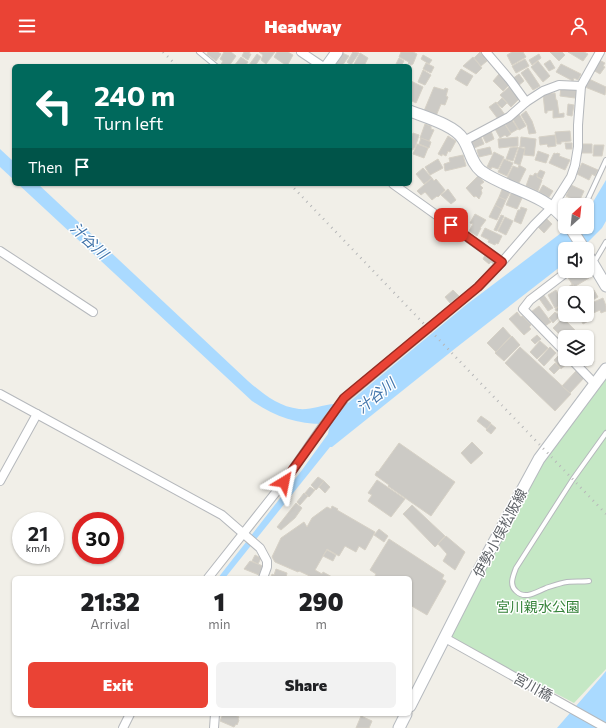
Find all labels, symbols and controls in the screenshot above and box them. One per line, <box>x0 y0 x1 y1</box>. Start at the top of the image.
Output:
icon: menu <box>16 15 38 37</box>
text: Headway <box>264 15 342 37</box>
icon: person <box>568 15 590 37</box>
text: 240 m <box>94 78 175 112</box>
icon: left <box>28 80 80 132</box>
text: Turn left <box>94 112 163 134</box>
icon: arrive <box>71 156 93 178</box>
text: Then <box>28 158 63 176</box>
north arrow <box>558 198 594 234</box>
map controls <box>558 198 594 366</box>
pin <box>434 208 468 242</box>
icon: arrive <box>440 214 462 236</box>
water label: 汁谷川 <box>67 218 114 264</box>
button: sound <box>558 242 594 278</box>
button: search <box>558 286 594 322</box>
button: layers <box>558 330 594 366</box>
water label: 汁谷川 <box>352 373 400 416</box>
position arrow <box>263 461 305 503</box>
street label: 伊勢小俣松阪線 <box>469 486 530 580</box>
speed limit sign: 30 <box>72 512 124 564</box>
text: 21 <box>28 521 48 545</box>
text: km/h <box>26 542 50 554</box>
text: 21:32 <box>80 587 140 616</box>
text: 1 <box>214 587 225 616</box>
text: 290 <box>299 587 344 616</box>
park label: 宮川親水公園 <box>496 598 580 615</box>
text: Arrival <box>91 616 130 632</box>
text: min <box>208 616 230 632</box>
text: m <box>316 616 327 632</box>
button: Exit <box>28 662 208 708</box>
button: Share <box>216 662 396 708</box>
street label: 宮川橋 <box>511 669 556 704</box>

